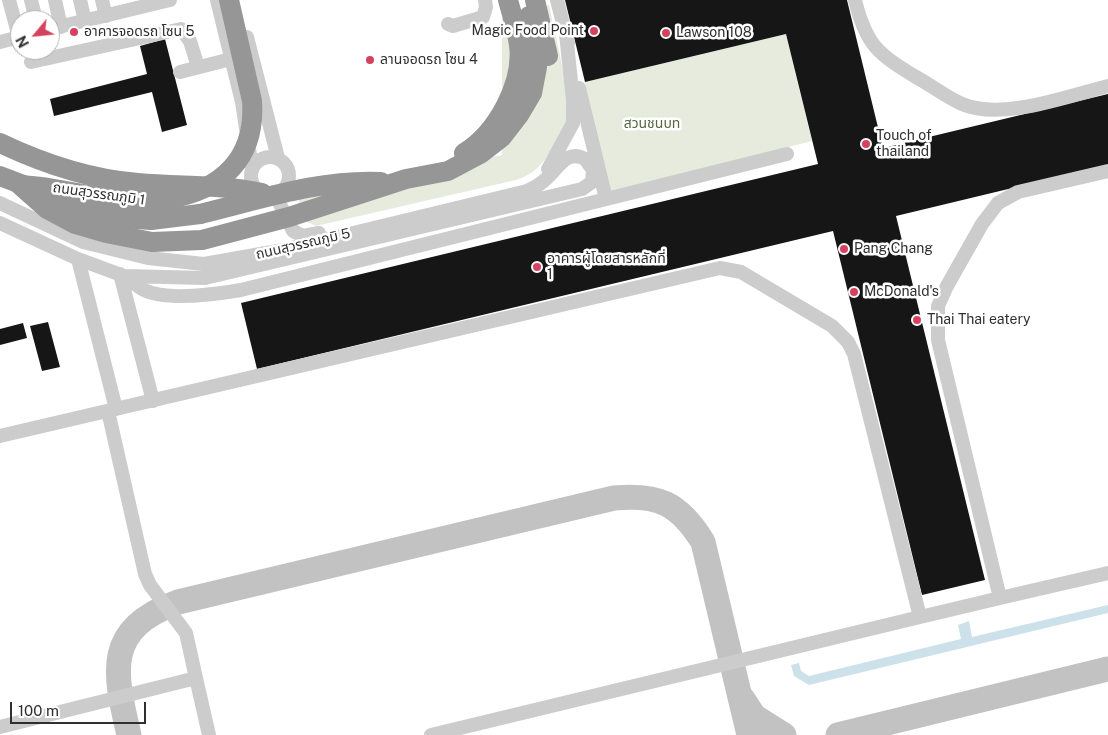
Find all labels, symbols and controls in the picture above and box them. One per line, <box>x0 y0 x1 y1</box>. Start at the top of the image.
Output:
north arrow <box>10 10 60 60</box>
place label: Magic Food Point <box>472 23 584 39</box>
place label: อาคารจอดรถ โซน 5 <box>84 24 194 40</box>
marker: Magic Food Point <box>588 25 600 37</box>
place label: Lawson 108 <box>676 25 752 41</box>
marker: อาคารจอดรถ โซน 5 <box>68 26 80 38</box>
marker: Lawson 108 <box>660 27 672 39</box>
text: N <box>13 33 32 50</box>
place label: ลานจอดรถ โซน 4 <box>380 52 478 68</box>
marker: ลานจอดรถ โซน 4 <box>364 54 376 66</box>
park label: สวนชนบท <box>624 116 680 132</box>
place label: Touch of thailand <box>876 128 932 160</box>
marker: Touch of thailand <box>860 138 872 150</box>
street label: ถนนสุวรรณภูมิ 1 <box>52 179 146 209</box>
street label: ถนนสุวรรณภูมิ 5 <box>254 225 352 263</box>
place label: Pang Chang <box>854 241 933 257</box>
marker: Pang Chang <box>838 243 850 255</box>
place label: อาคารผู้โดยสารหลักที่ 1 <box>547 251 666 284</box>
marker: อาคารผู้โดยสารหลักที่ 1 <box>531 261 543 273</box>
place label: McDonald's <box>864 284 939 300</box>
marker: McDonald's <box>848 286 860 298</box>
place label: Thai Thai eatery <box>927 312 1031 328</box>
marker: Thai Thai eatery <box>911 314 923 326</box>
scale bar <box>12 692 149 724</box>
text: 100 m <box>18 702 59 719</box>

